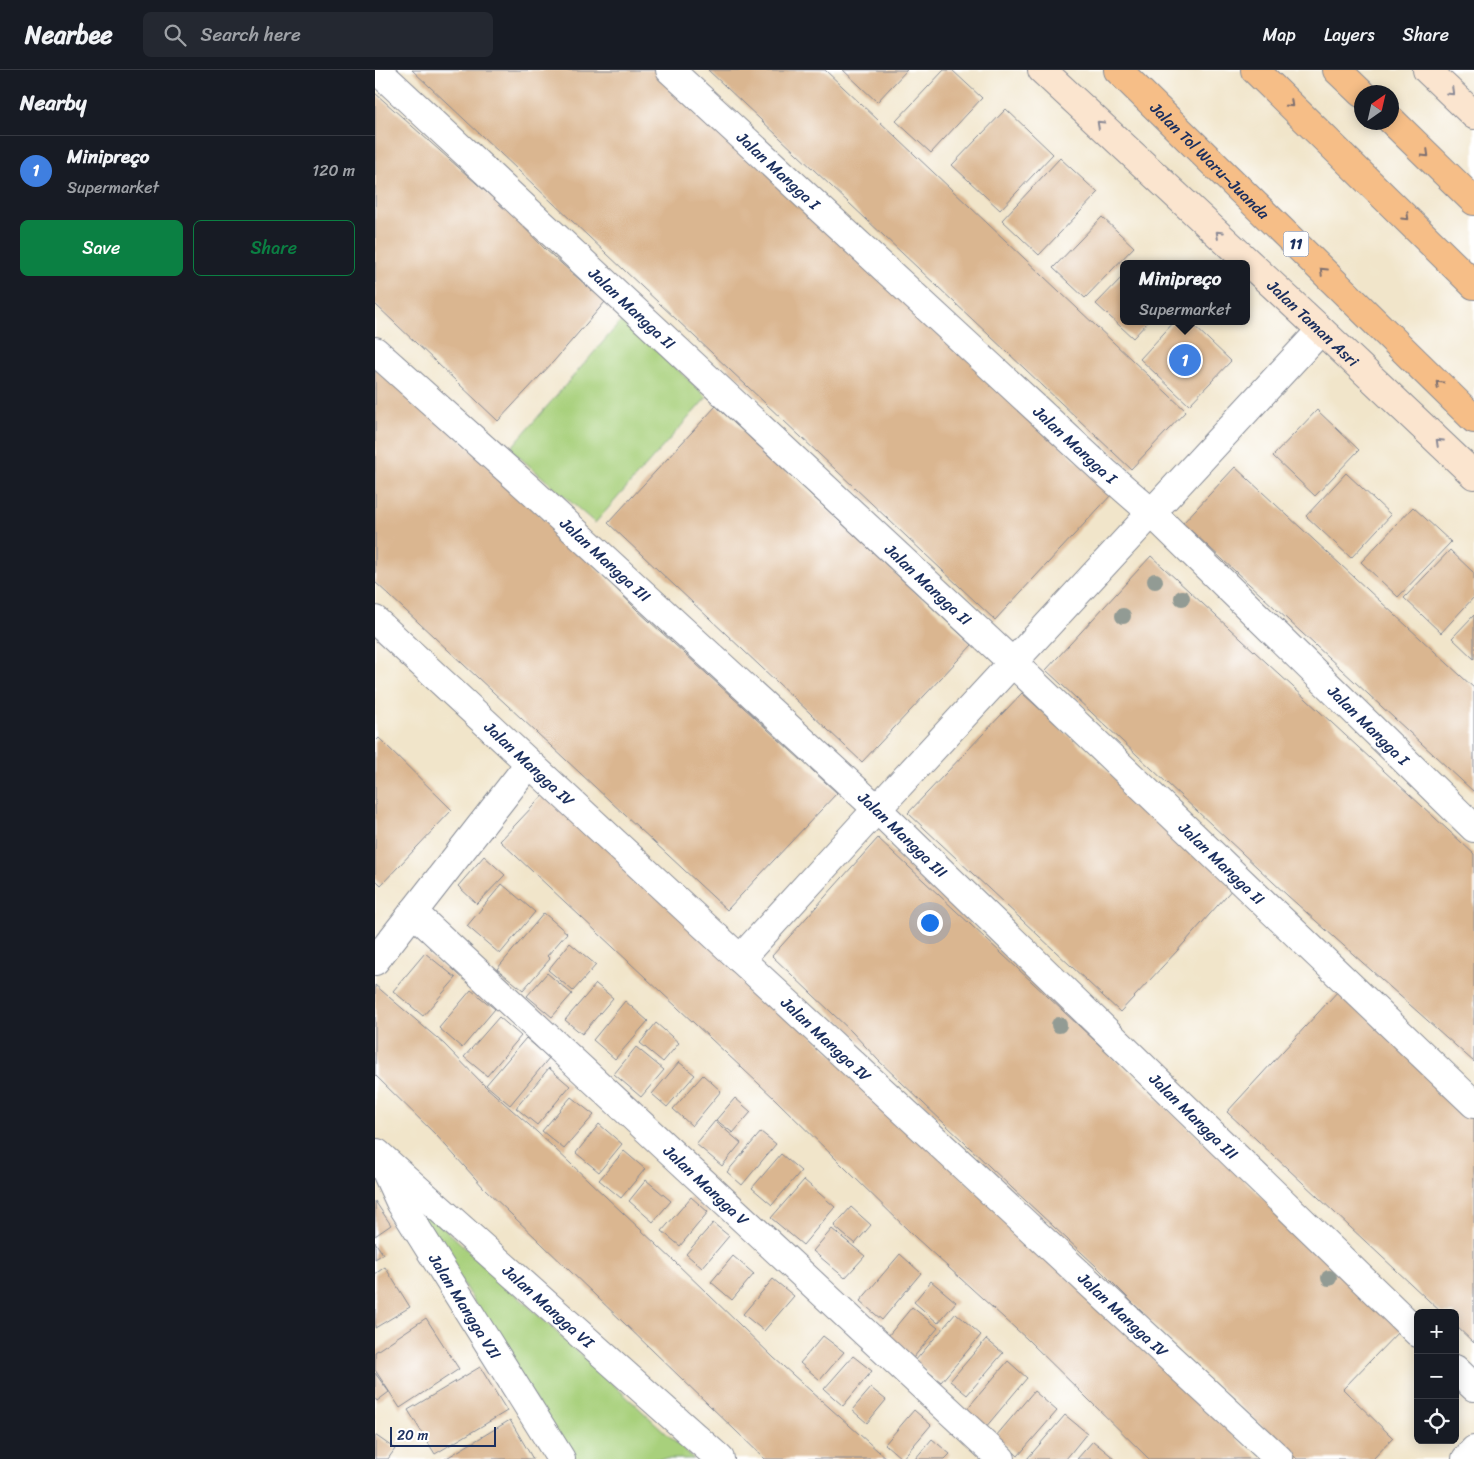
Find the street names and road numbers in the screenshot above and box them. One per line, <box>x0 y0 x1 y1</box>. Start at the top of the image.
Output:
street label: Jalan Tol Waru–Juanda <box>1142 94 1278 227</box>
street label: Jalan Mangga I <box>729 123 829 218</box>
road number: 11 <box>1283 232 1309 256</box>
street label: Jalan Mangga II <box>581 259 683 357</box>
street label: Jalan Taman Asri <box>1260 271 1367 374</box>
street label: Jalan Mangga I <box>1026 397 1125 492</box>
street label: Jalan Mangga III <box>552 509 658 609</box>
street label: Jalan Mangga II <box>877 535 979 633</box>
street label: Jalan Mangga I <box>1320 677 1418 774</box>
street label: Jalan Mangga IV <box>477 713 582 814</box>
street label: Jalan Mangga III <box>851 783 955 885</box>
street label: Jalan Mangga II <box>1171 814 1272 912</box>
street label: Jalan Mangga IV <box>774 988 879 1089</box>
street label: Jalan Mangga III <box>1142 1065 1246 1167</box>
street label: Jalan Mangga V <box>656 1137 757 1233</box>
street label: Jalan Mangga VII <box>420 1247 510 1365</box>
street label: Jalan Mangga VI <box>495 1256 603 1357</box>
street label: Jalan Mangga IV <box>1070 1264 1176 1365</box>

